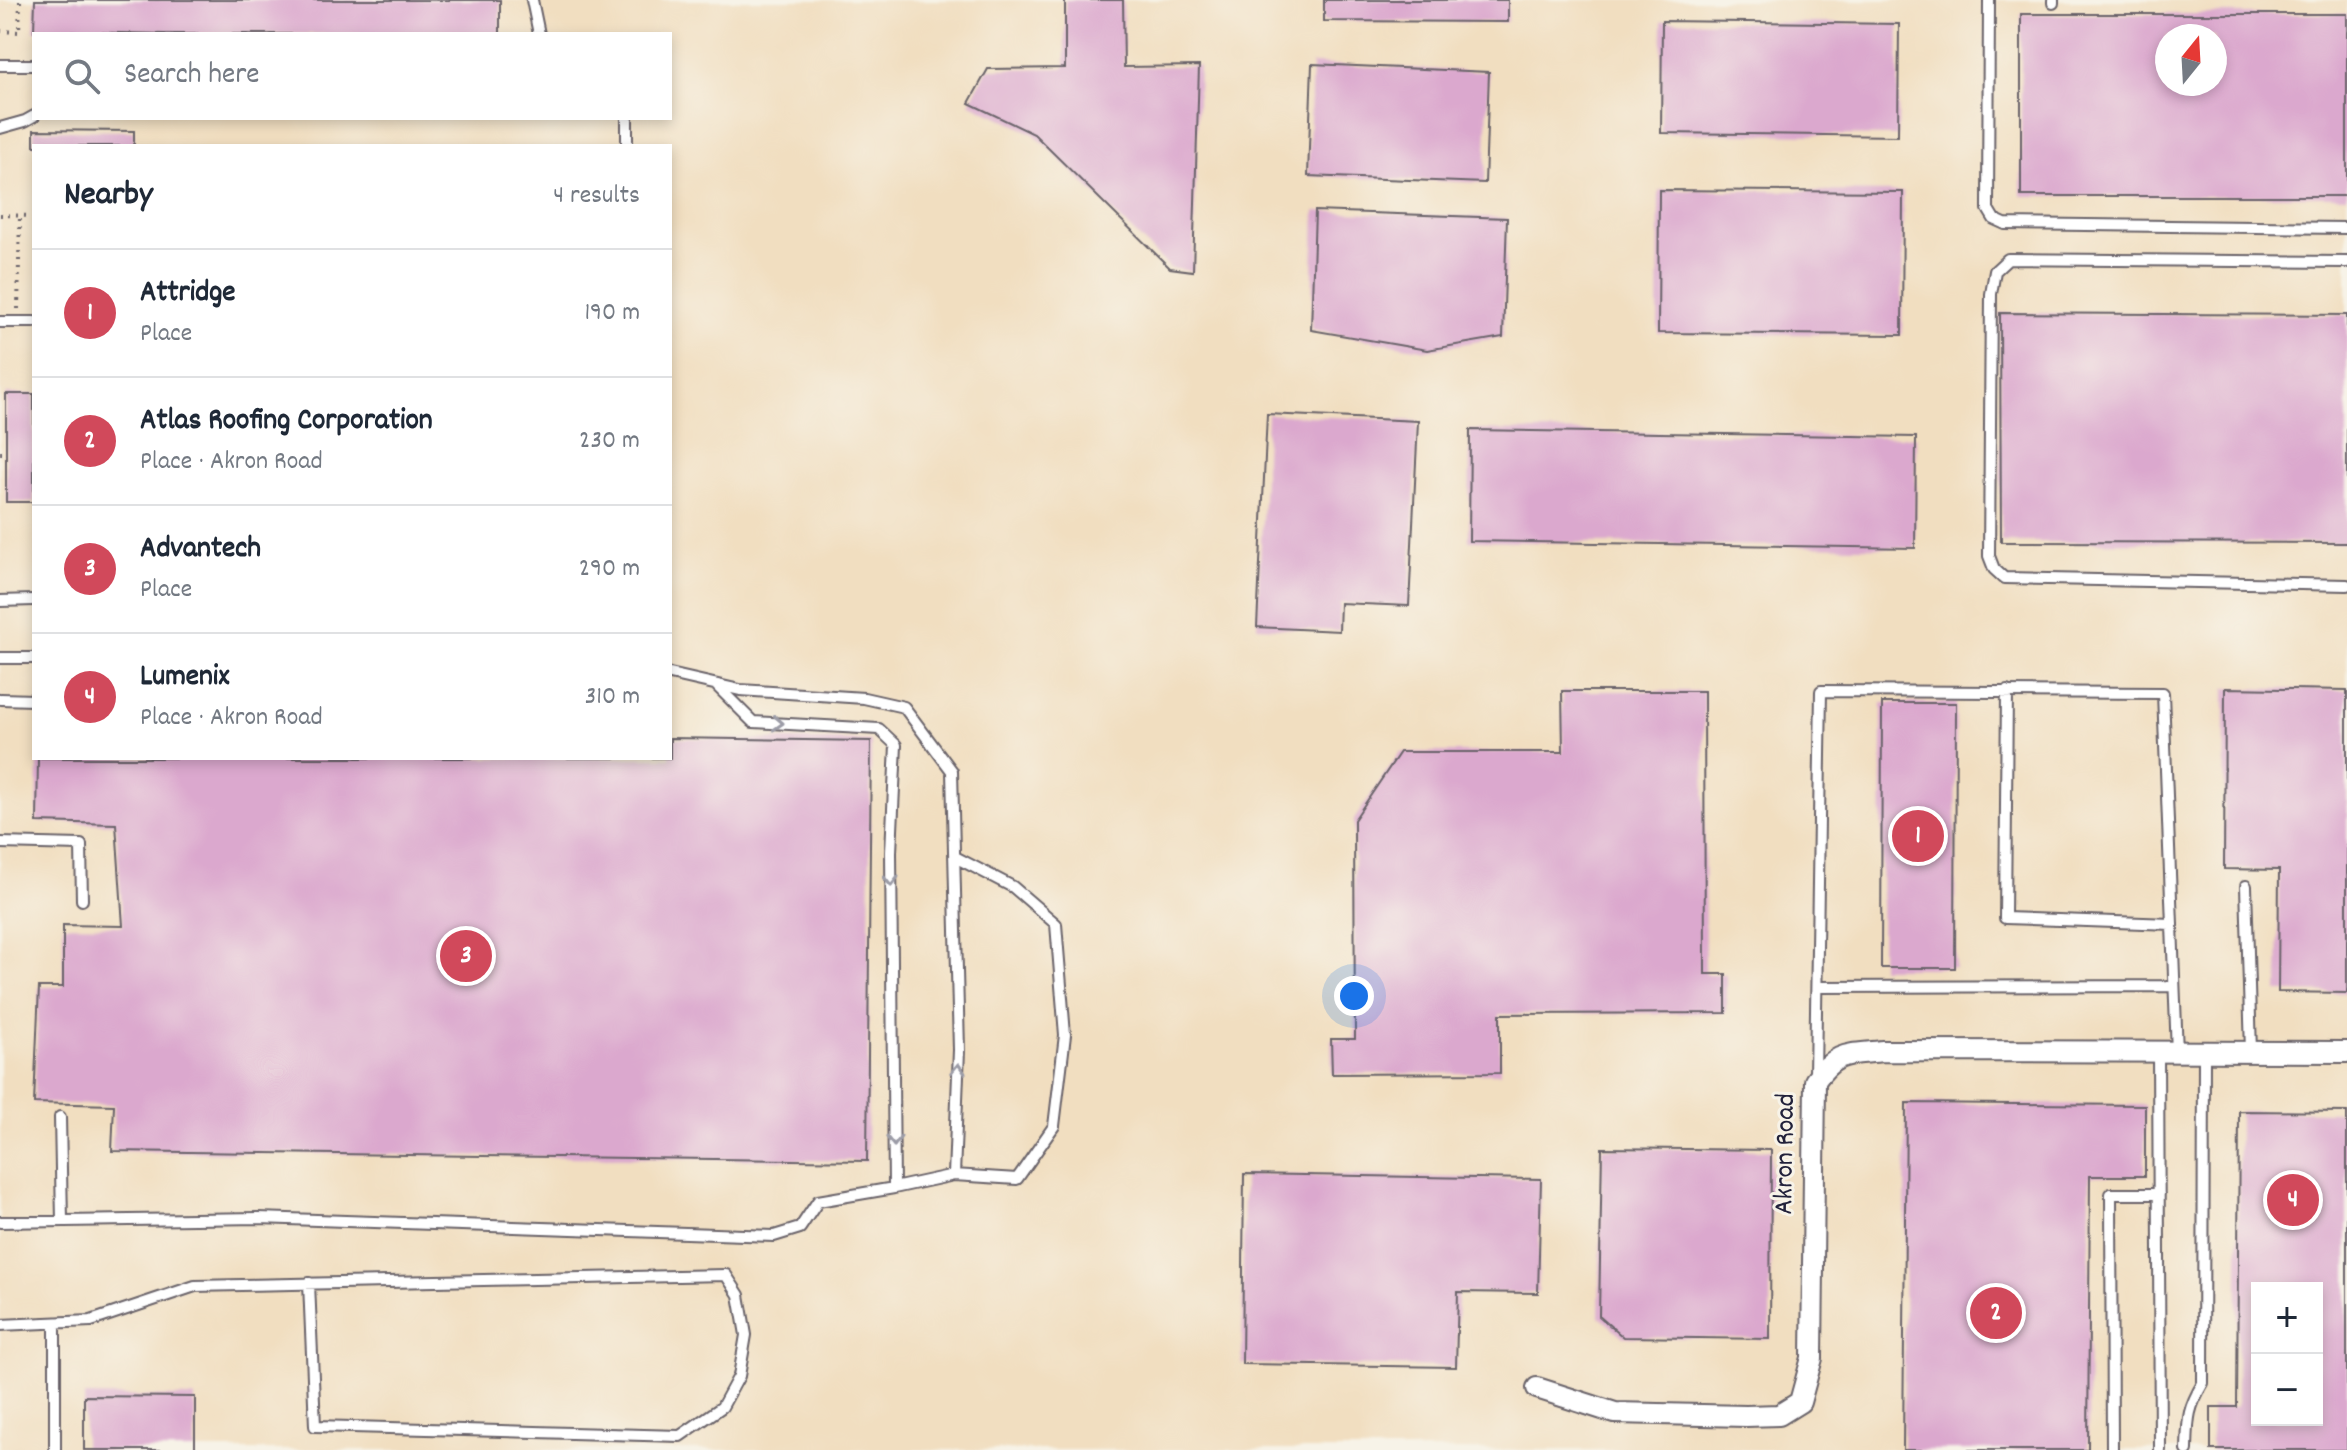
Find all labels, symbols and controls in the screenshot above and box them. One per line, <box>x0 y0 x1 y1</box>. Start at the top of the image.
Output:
north arrow <box>2155 24 2227 96</box>
search box <box>32 32 672 120</box>
icon: search <box>60 54 104 98</box>
text: Search here <box>124 55 260 98</box>
text: Nearby <box>64 172 153 221</box>
text: 4 results <box>553 178 640 215</box>
text: Attridge <box>140 273 236 316</box>
text: 1 <box>87 295 93 332</box>
text: 190 m <box>584 295 640 332</box>
text: Place <box>140 316 192 353</box>
text: Atlas Roofing Corporation <box>140 401 433 444</box>
text: 2 <box>84 423 96 460</box>
text: 230 m <box>579 423 640 460</box>
text: Place · Akron Road <box>140 444 323 481</box>
text: Advantech <box>140 529 261 572</box>
text: 3 <box>84 551 96 588</box>
text: 290 m <box>579 551 640 588</box>
text: Place <box>140 572 192 609</box>
text: Lumenix <box>140 657 230 700</box>
text: 4 <box>85 679 95 716</box>
text: 310 m <box>585 679 640 716</box>
text: Place · Akron Road <box>140 700 323 737</box>
one-way arrow <box>772 715 785 732</box>
pin: 1 <box>1892 806 1944 866</box>
one-way arrow <box>882 875 900 888</box>
pin: 3 <box>440 926 492 986</box>
your location <box>1334 976 1374 1016</box>
one-way arrow <box>950 1062 967 1075</box>
street label: Akron Road <box>1766 1093 1808 1215</box>
one-way arrow <box>885 1135 903 1148</box>
pin: 4 <box>2267 1170 2319 1230</box>
map controls <box>2251 1282 2323 1426</box>
button: + <box>2251 1282 2323 1354</box>
pin: 2 <box>1970 1283 2022 1343</box>
button: − <box>2251 1354 2323 1426</box>

